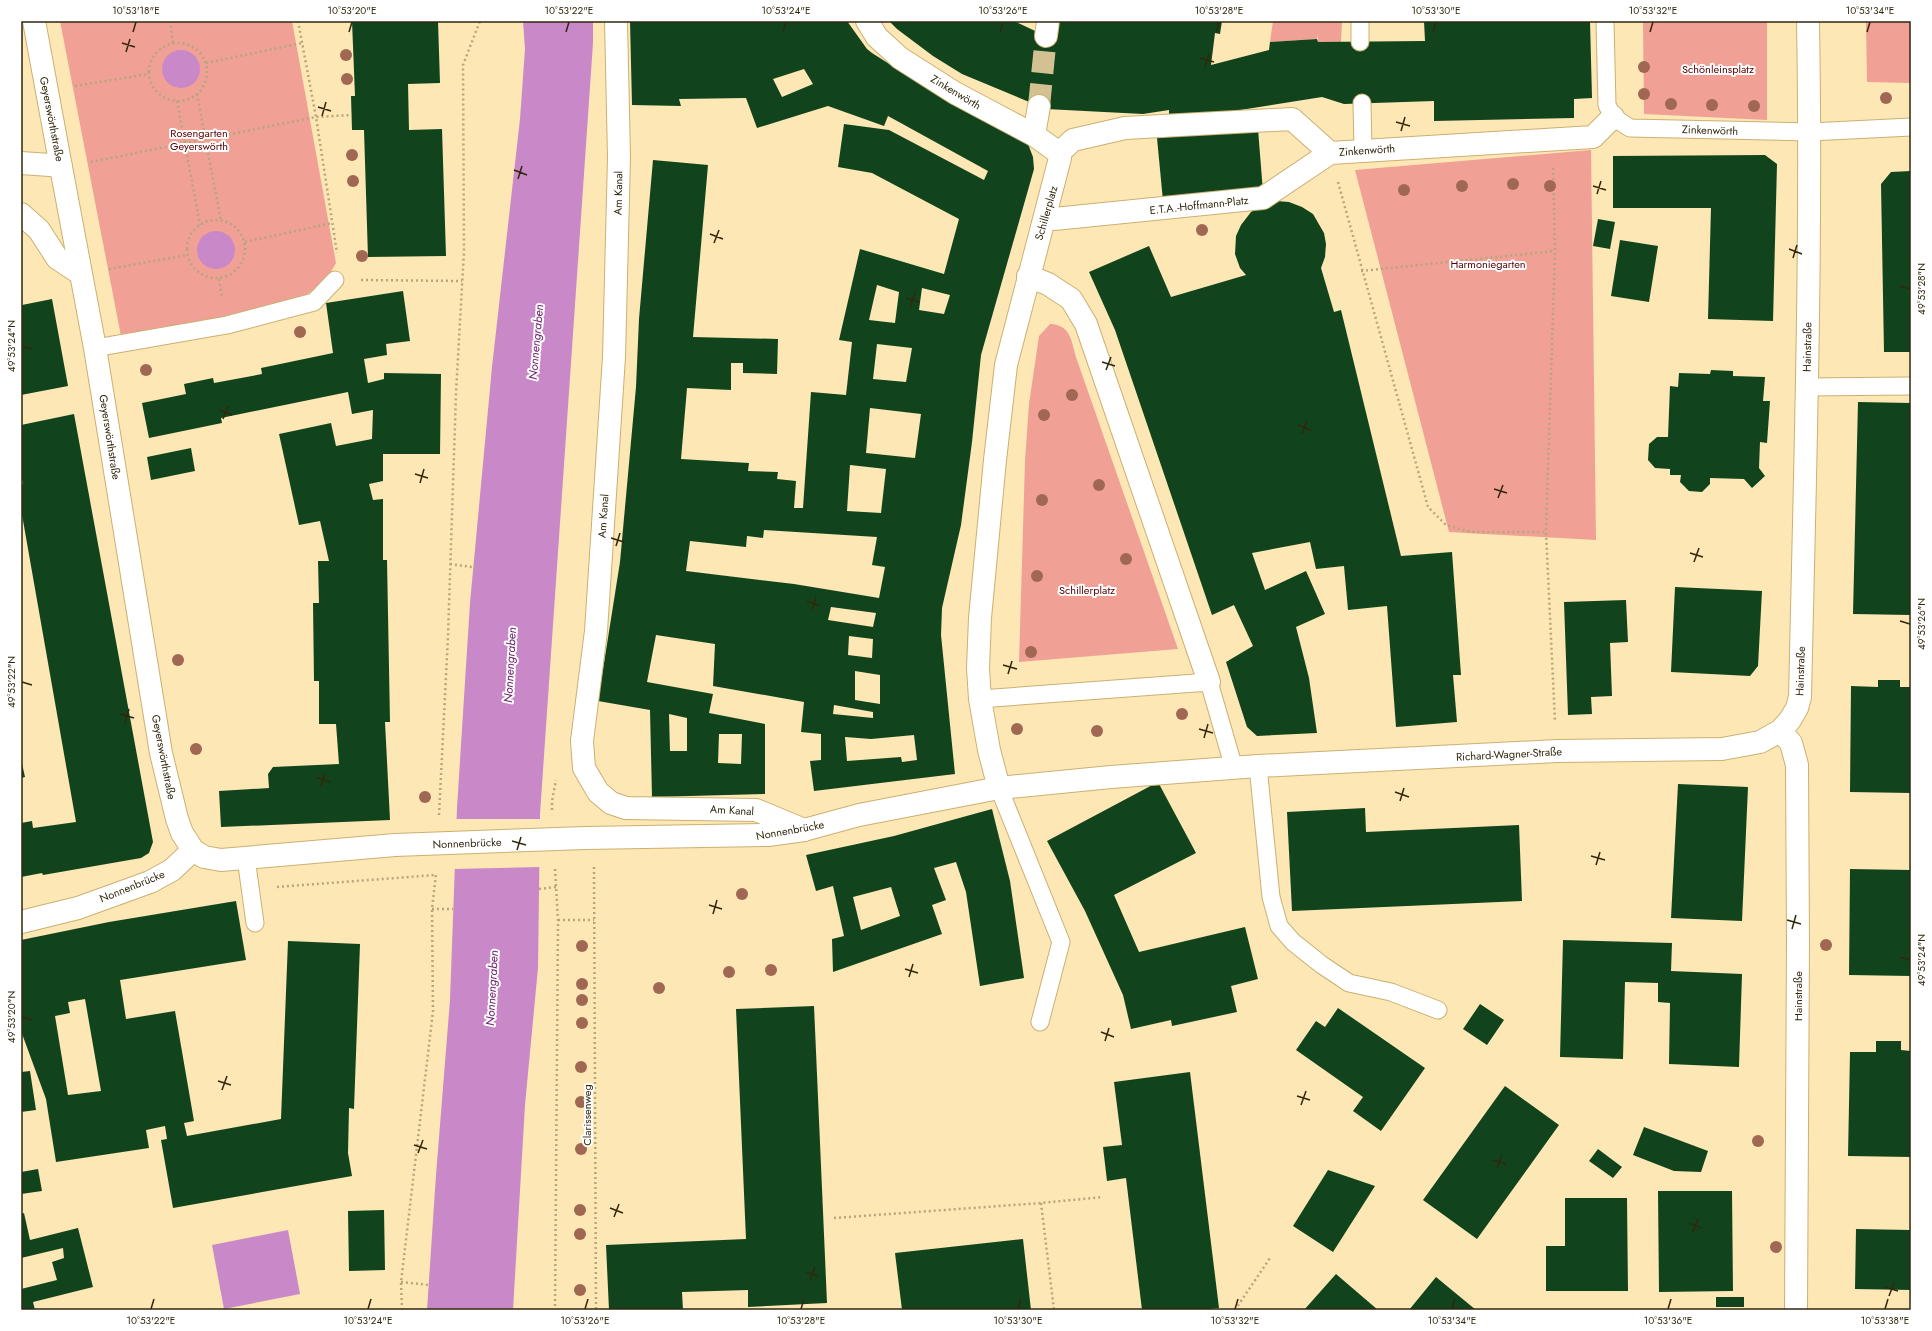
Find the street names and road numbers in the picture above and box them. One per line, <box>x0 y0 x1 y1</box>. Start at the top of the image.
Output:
street label: Zinkenwörth <box>928 71 984 113</box>
street label: Geyerswörthstraße <box>36 75 68 163</box>
street label: Zinkenwörth <box>1682 121 1738 139</box>
street label: Zinkenwörth <box>1338 140 1396 160</box>
street label: Am Kanal <box>610 171 626 215</box>
street label: Schillerplatz <box>1031 184 1061 242</box>
street label: E.T.A.-Hoffmann-Platz <box>1149 192 1249 218</box>
street label: Hainstraße <box>1799 322 1815 372</box>
street label: Geyerswörthstraße <box>95 393 125 481</box>
street label: Am Kanal <box>593 493 613 539</box>
street label: Hainstraße <box>1791 645 1809 696</box>
street label: Geyerswörthstraße <box>148 713 180 801</box>
street label: Richard-Wagner-Straße <box>1456 743 1563 765</box>
street label: Am Kanal <box>709 801 755 819</box>
street label: Nonnenbrücke <box>755 816 826 844</box>
street label: Nonnenbrücke <box>432 834 502 852</box>
street label: Nonnenbrücke <box>97 866 167 906</box>
street label: Hainstraße <box>1790 971 1806 1021</box>
street label: Clarissenweg <box>579 1084 595 1146</box>

